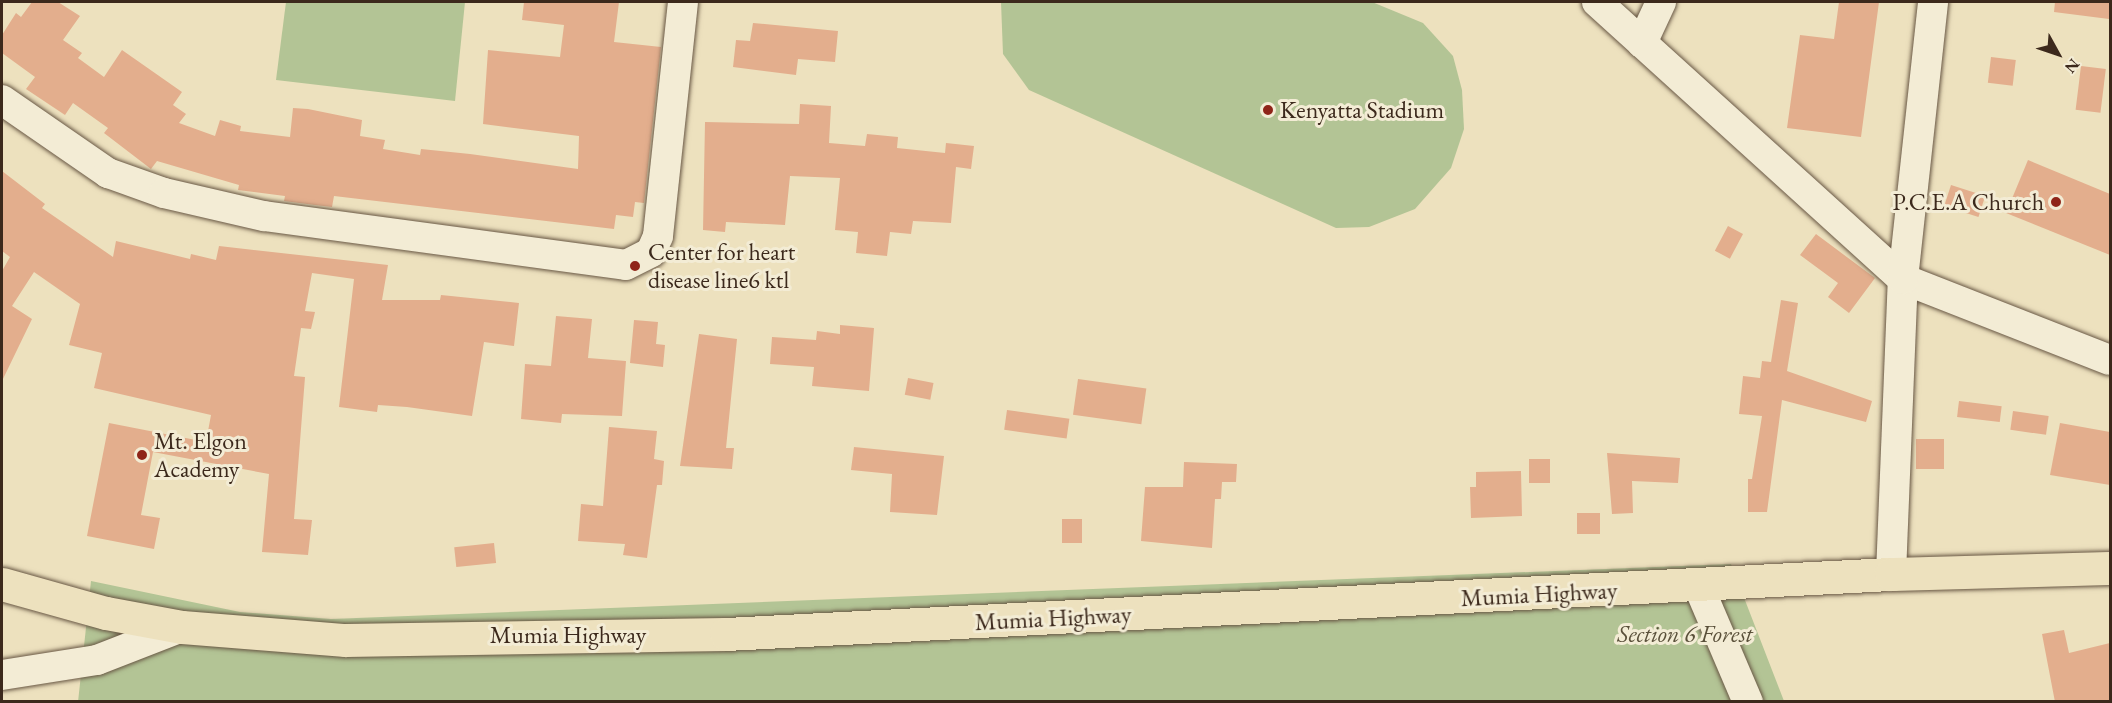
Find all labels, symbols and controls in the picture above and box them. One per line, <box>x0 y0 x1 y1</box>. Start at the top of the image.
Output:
north arrow <box>2028 24 2088 84</box>
text: N <box>2060 54 2084 78</box>
place label: Kenyatta Stadium <box>1280 96 1444 124</box>
marker: Kenyatta Stadium <box>1261 103 1275 117</box>
place label: P.C.E.A Church <box>1893 188 2044 216</box>
marker: P.C.E.A Church <box>2049 195 2063 209</box>
place label: Center for heart disease line6 ktl <box>648 238 795 294</box>
marker: Center for heart disease line6 ktl <box>626 257 644 275</box>
place label: Mt. Elgon Academy <box>154 427 247 483</box>
marker: Mt. Elgon Academy <box>135 448 149 462</box>
street label: Mumia Highway <box>1460 576 1618 612</box>
street label: Mumia Highway <box>974 600 1132 636</box>
park label: Section 6 Forest <box>1617 620 1753 648</box>
street label: Mumia Highway <box>490 621 646 649</box>

